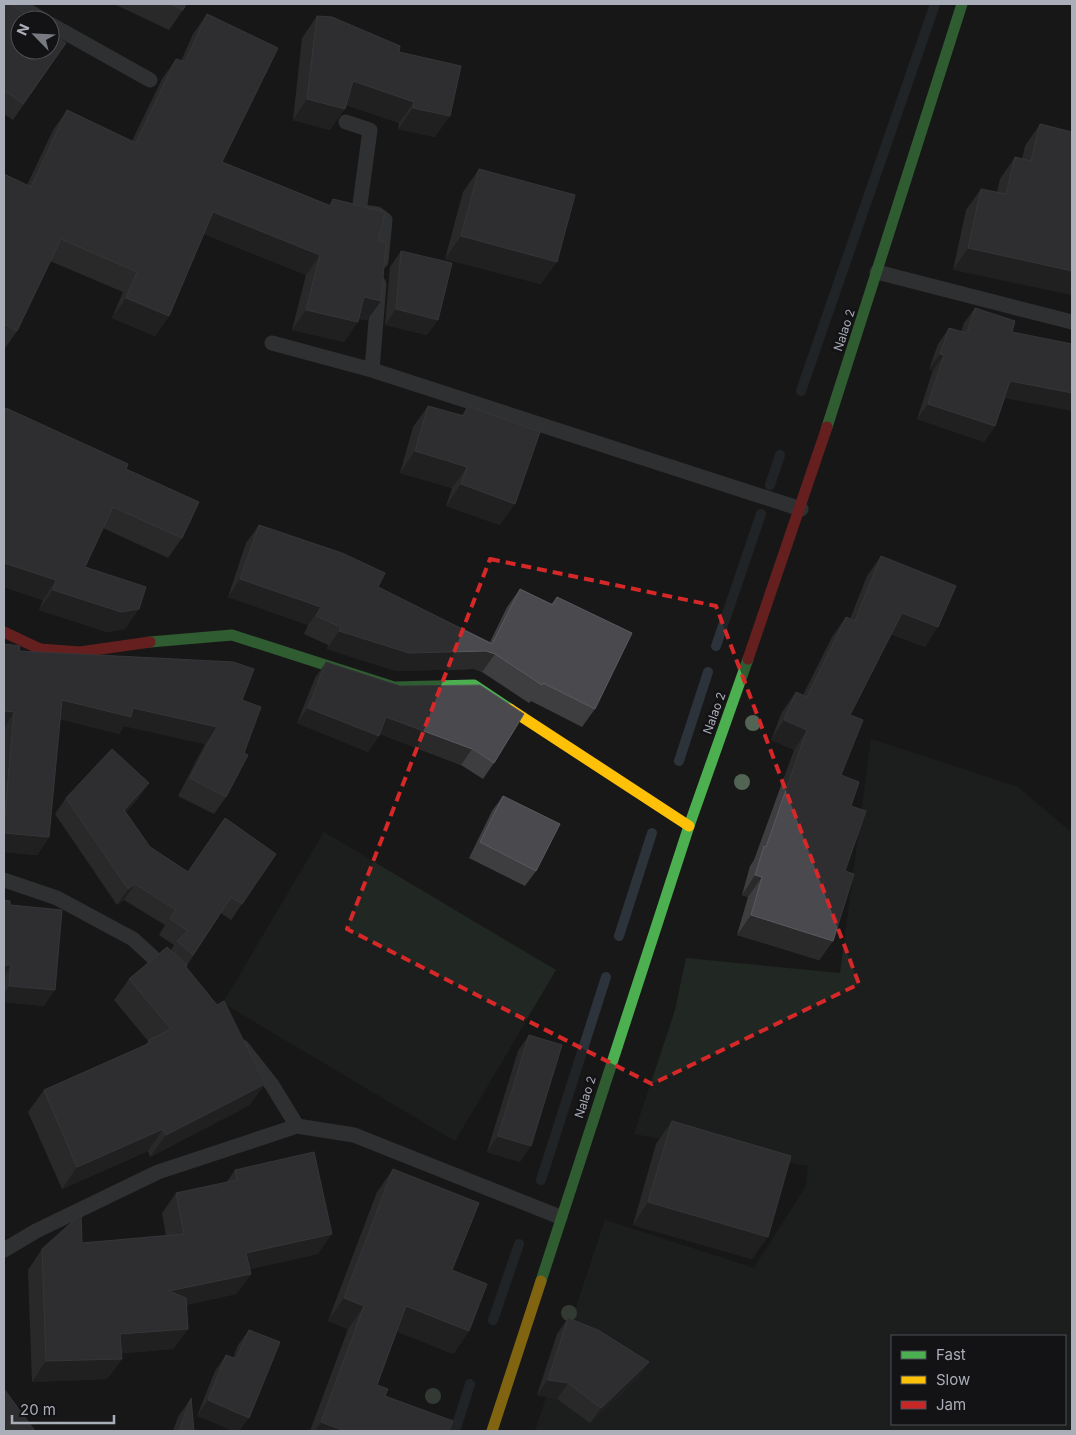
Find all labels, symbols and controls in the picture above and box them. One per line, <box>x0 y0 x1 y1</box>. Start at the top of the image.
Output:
north arrow <box>10 10 60 60</box>
text: N <box>13 21 33 38</box>
street label: Nalao 2 <box>830 307 858 353</box>
street label: Nalao 2 <box>700 690 728 736</box>
street label: Nalao 2 <box>571 1074 599 1120</box>
legend <box>891 1335 1066 1425</box>
text: Fast <box>936 1345 966 1364</box>
text: Slow <box>936 1370 970 1389</box>
scale bar <box>12 1392 115 1424</box>
text: Jam <box>936 1395 966 1414</box>
text: 20 m <box>20 1400 56 1419</box>

